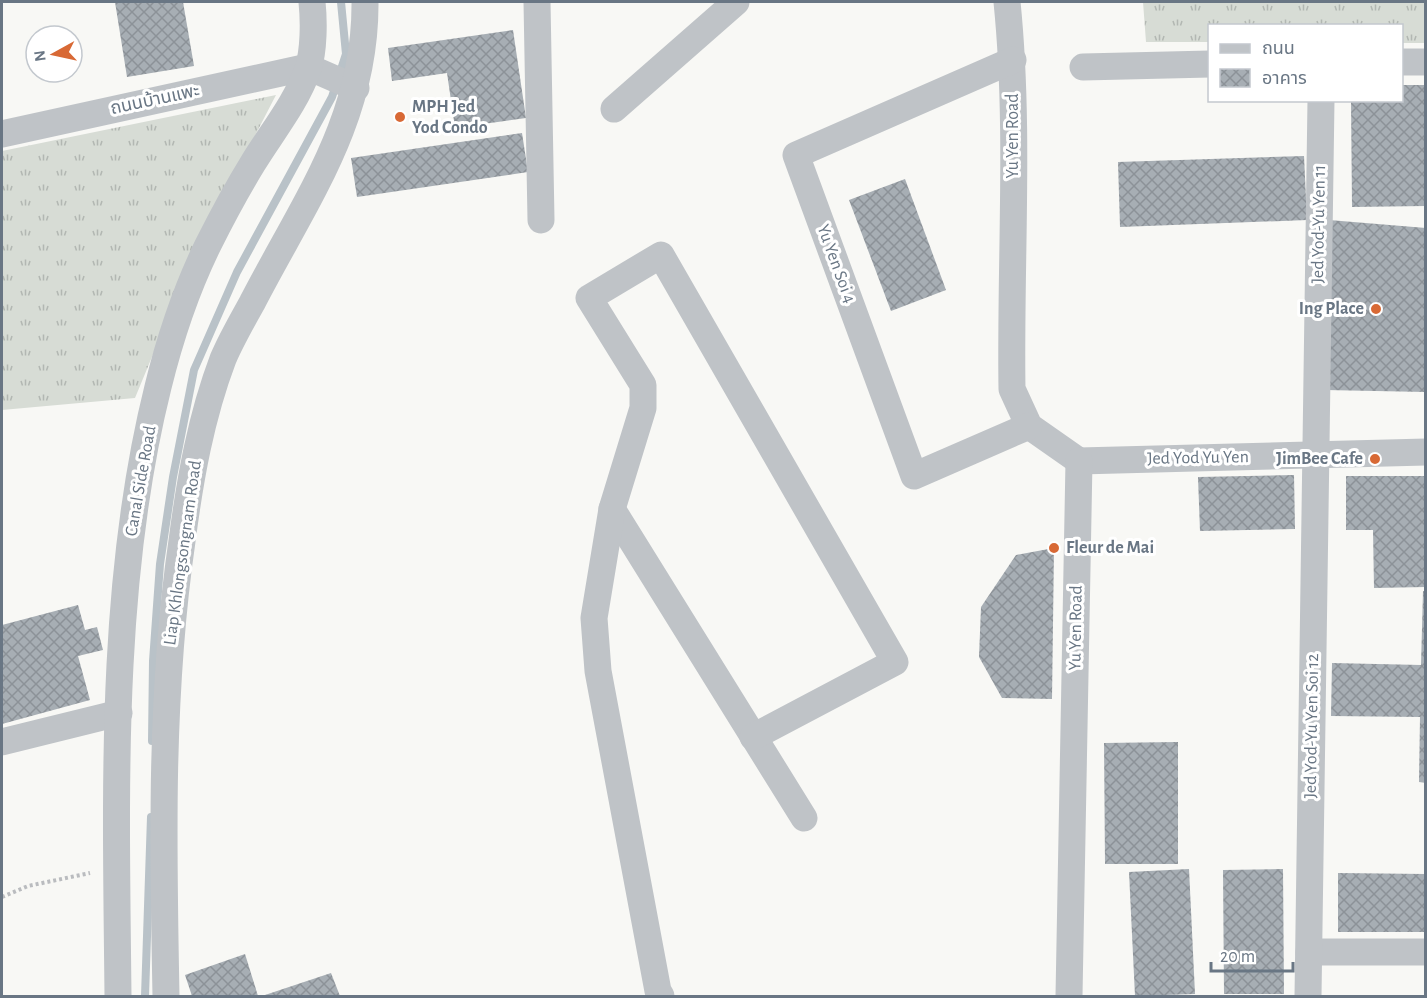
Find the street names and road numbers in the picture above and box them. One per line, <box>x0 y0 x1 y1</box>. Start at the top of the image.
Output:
street label: ถนนบ้านแพะ <box>108 80 201 118</box>
street label: Yu Yen Road <box>1004 93 1022 179</box>
street label: Jed Yod-Yu Yen 11 <box>1309 165 1329 283</box>
street label: Yu Yen Soi 4 <box>813 222 859 306</box>
street label: Canal Side Road <box>122 424 160 538</box>
street label: Jed Yod Yu Yen <box>1147 448 1249 468</box>
street label: Liap Khlongsongnam Road <box>161 459 205 647</box>
street label: Yu Yen Road <box>1066 585 1086 671</box>
street label: Jed Yod-Yu Yen Soi 12 <box>1302 653 1322 799</box>

